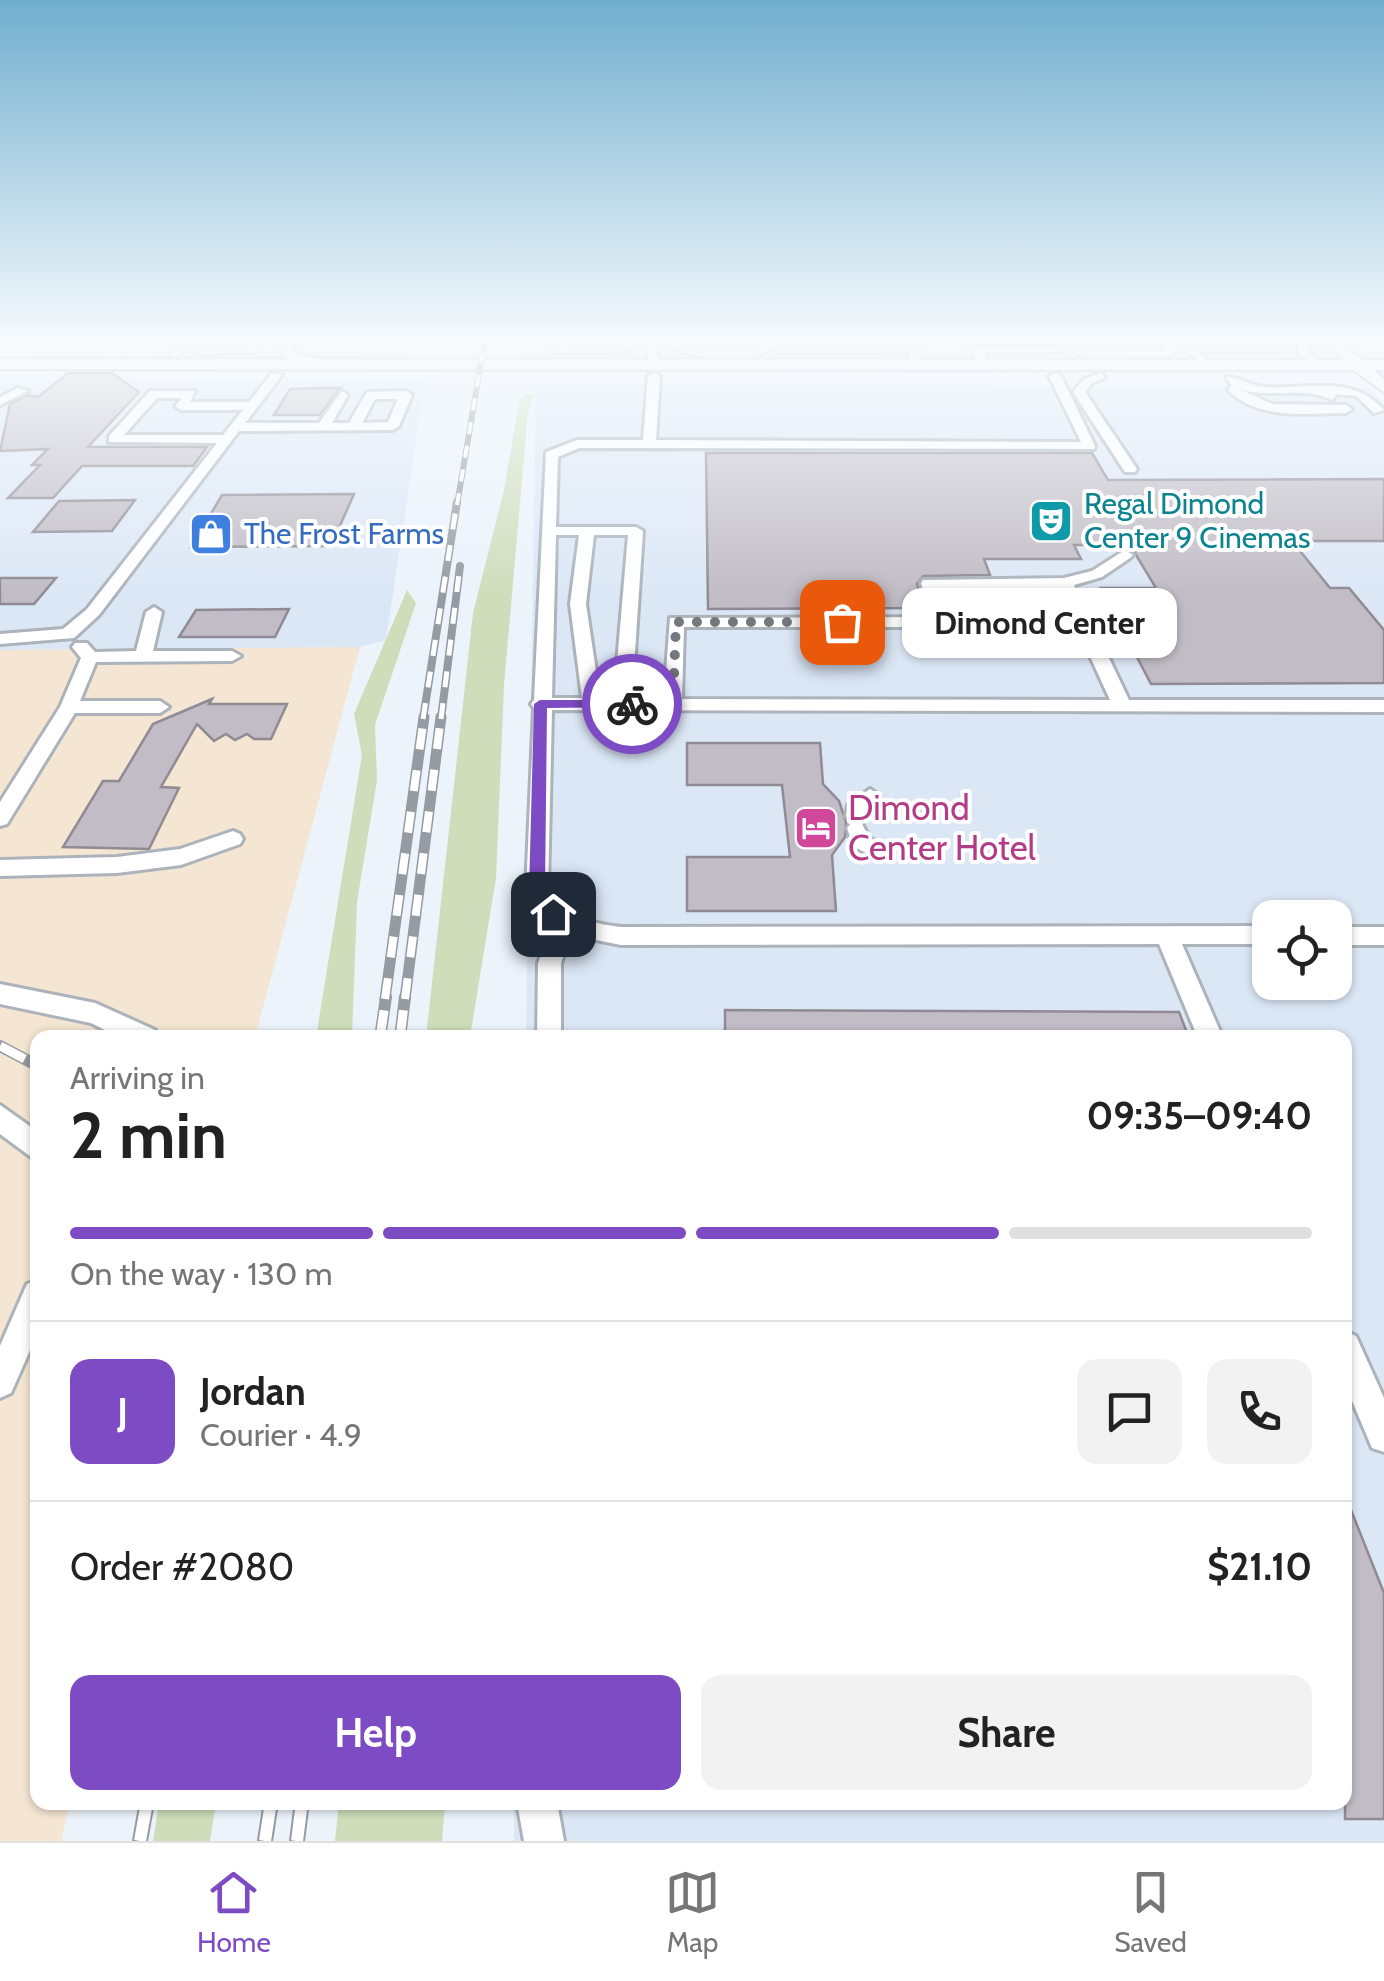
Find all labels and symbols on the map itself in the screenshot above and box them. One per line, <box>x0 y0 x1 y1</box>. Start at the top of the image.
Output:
place label: Regal Dimond Center 9 Cinemas <box>1084 485 1310 556</box>
theatre icon: Regal Dimond Center 9 Cinemas <box>1028 498 1074 544</box>
shop icon: The Frost Farms <box>188 511 234 557</box>
place label: The Frost Farms <box>244 515 444 552</box>
pin <box>800 580 885 665</box>
callout: Dimond Center <box>902 587 1177 657</box>
courier <box>582 654 682 754</box>
place label: Dimond Center Hotel <box>848 786 1037 869</box>
hotel icon: Dimond Center Hotel <box>793 805 839 851</box>
pin <box>511 872 596 957</box>

